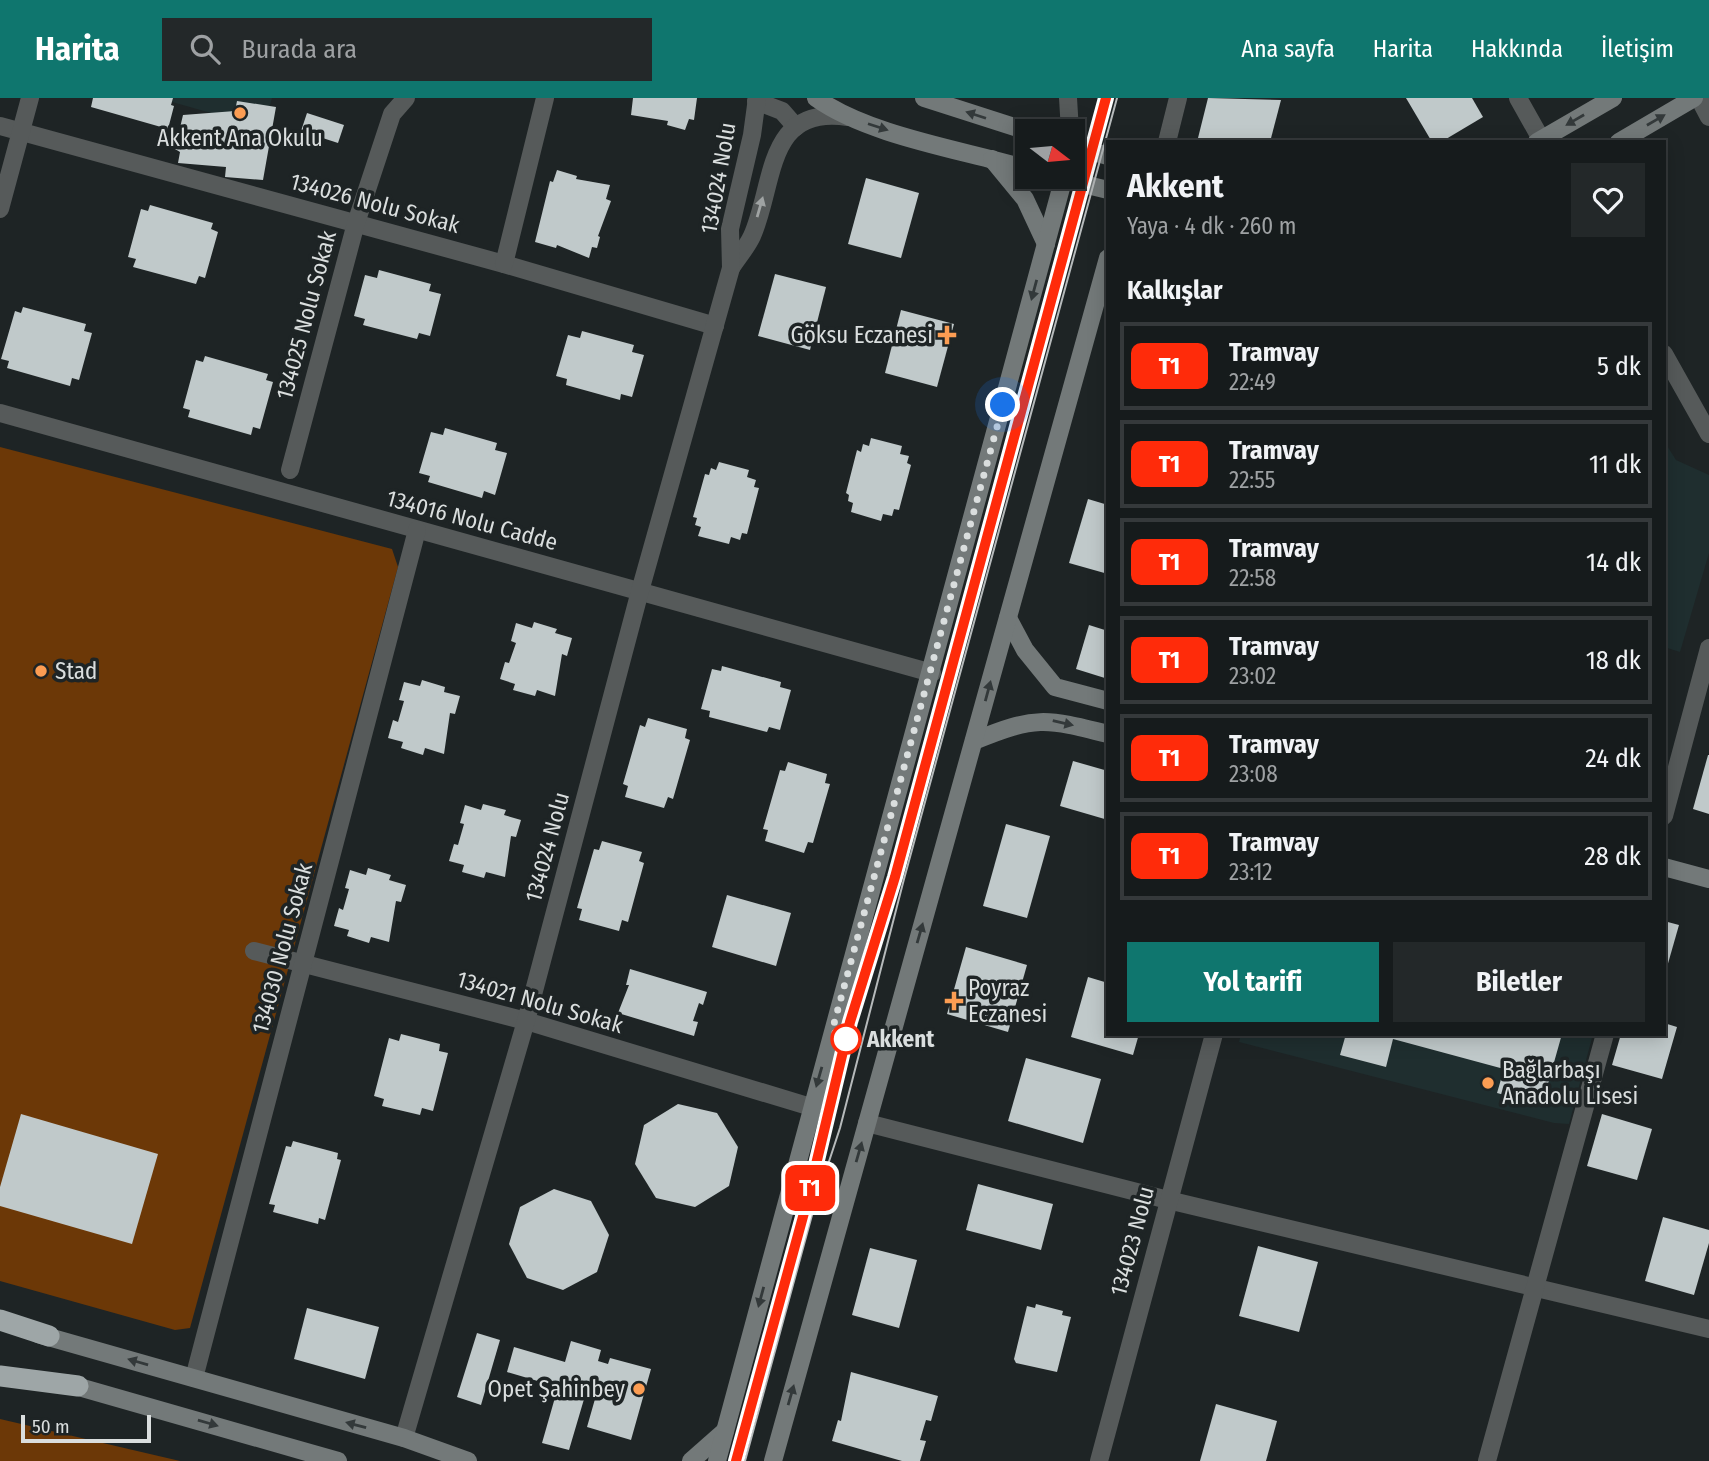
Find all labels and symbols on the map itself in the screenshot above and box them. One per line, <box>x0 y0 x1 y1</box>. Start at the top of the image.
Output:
marker: Akkent Ana Okulu <box>232 105 248 121</box>
one-way arrow <box>965 109 986 120</box>
one-way arrow <box>1566 114 1585 126</box>
one-way arrow <box>1647 114 1666 126</box>
north arrow <box>1015 119 1085 189</box>
street label: 134024 Nolu <box>694 120 742 236</box>
one-way arrow <box>867 122 888 132</box>
place label: Akkent Ana Okulu <box>157 124 323 152</box>
street label: 134026 Nolu Sokak <box>287 167 463 239</box>
one-way arrow <box>755 196 766 218</box>
street label: 134025 Nolu Sokak <box>270 227 342 402</box>
one-way arrow <box>1028 279 1039 301</box>
place label: Göksu Eczanesi <box>791 321 933 349</box>
marker: Göksu Eczanesi <box>939 327 955 343</box>
your location <box>985 387 1020 422</box>
street label: 134016 Nolu Cadde <box>383 484 561 556</box>
place label: Stad <box>55 657 97 685</box>
marker: Stad <box>33 663 49 679</box>
one-way arrow <box>983 679 994 701</box>
one-way arrow <box>1052 718 1074 729</box>
street label: 134024 Nolu <box>519 789 575 905</box>
street label: 134030 Nolu Sokak <box>246 859 318 1036</box>
one-way arrow <box>915 922 926 944</box>
street label: 134021 Nolu Sokak <box>454 965 627 1039</box>
place label: Poyraz Eczanesi <box>968 974 1047 1028</box>
marker: Poyraz Eczanesi <box>946 993 962 1009</box>
marker: Akkent <box>831 1024 861 1054</box>
place label: Akkent <box>866 1025 935 1053</box>
place label: Bağlarbaşı Anadolu Lisesi <box>1502 1056 1638 1110</box>
one-way arrow <box>814 1067 824 1088</box>
marker: Bağlarbaşı Anadolu Lisesi <box>1480 1075 1496 1091</box>
one-way arrow <box>854 1142 864 1163</box>
line badge: T1 <box>778 1165 842 1211</box>
street label: 134023 Nolu <box>1104 1183 1160 1299</box>
one-way arrow <box>755 1286 766 1308</box>
one-way arrow <box>126 1356 148 1367</box>
place label: Opet Şahinbey <box>488 1375 626 1403</box>
marker: Opet Şahinbey <box>631 1381 647 1397</box>
one-way arrow <box>787 1384 797 1405</box>
scale bar <box>21 1412 150 1444</box>
one-way arrow <box>197 1419 218 1429</box>
one-way arrow <box>345 1419 367 1430</box>

